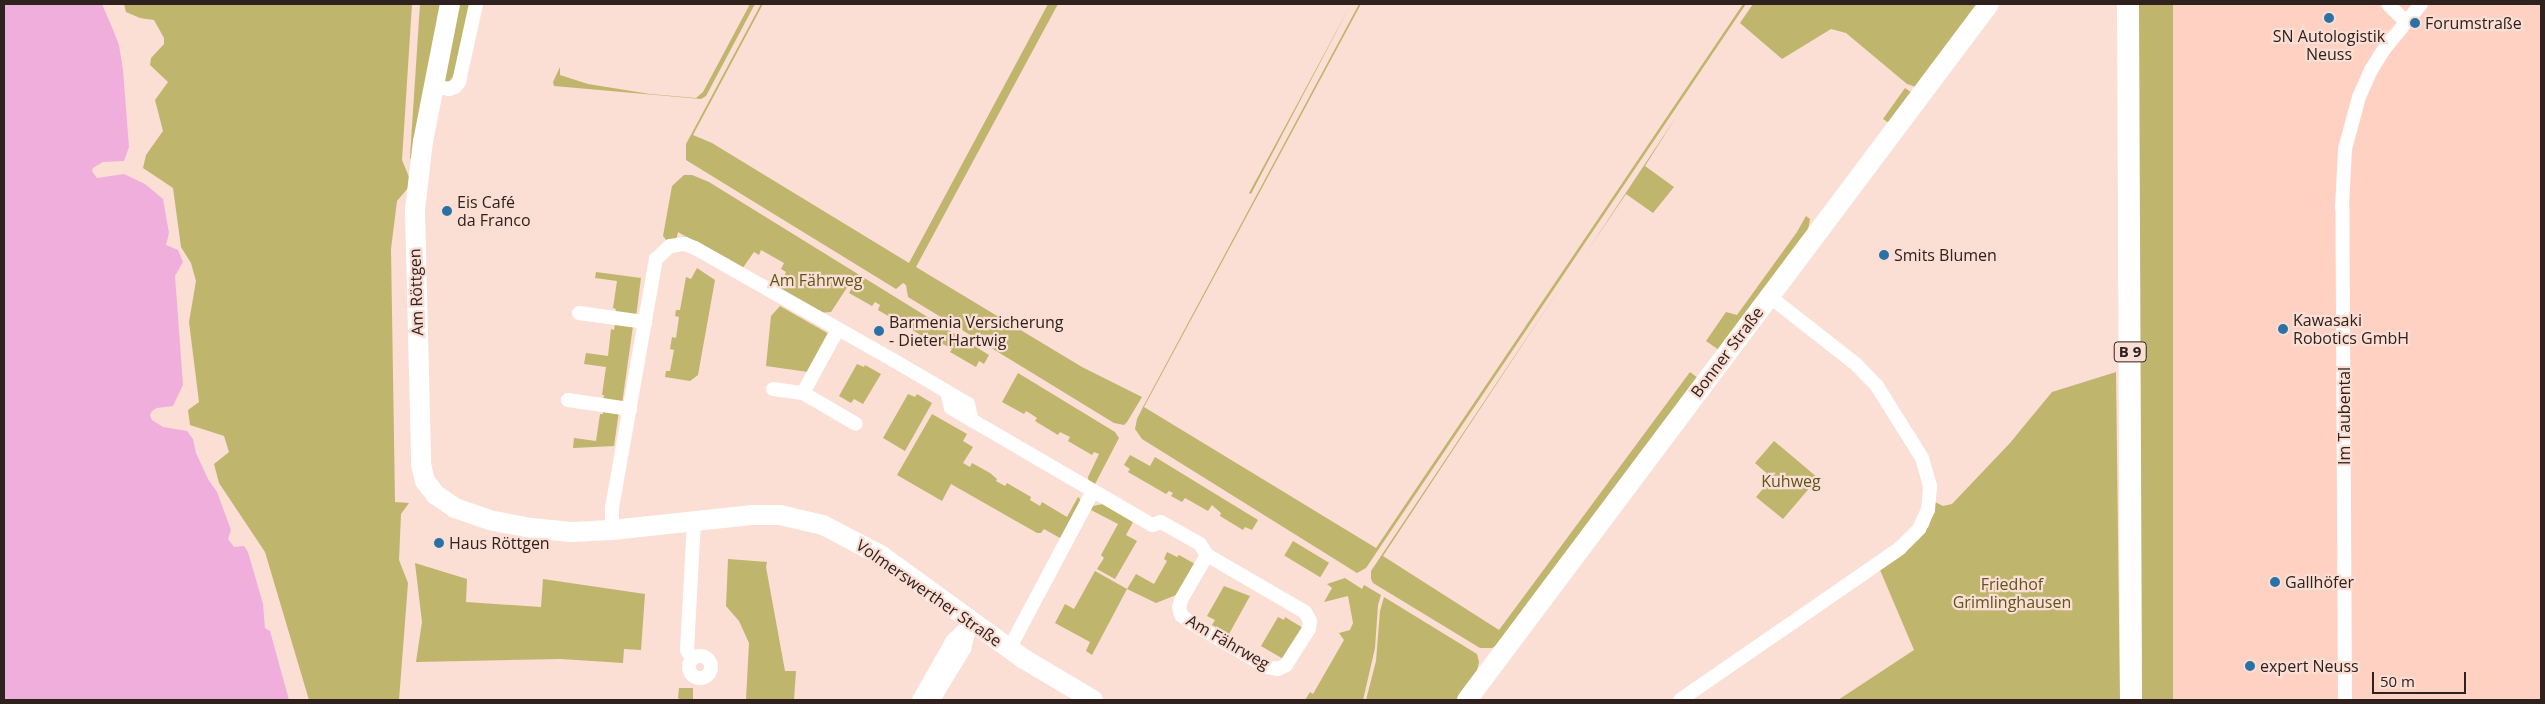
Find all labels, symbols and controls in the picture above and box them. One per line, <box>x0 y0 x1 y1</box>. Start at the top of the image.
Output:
marker: SN Autologistik Neuss <box>2323 12 2335 24</box>
place label: Forumstraße <box>2425 13 2522 33</box>
marker: Forumstraße <box>2409 17 2421 29</box>
place label: SN Autologistik Neuss <box>2273 26 2385 64</box>
place label: Eis Café da Franco <box>457 192 531 230</box>
marker: Eis Café da Franco <box>441 205 453 217</box>
place label: Smits Blumen <box>1894 245 1997 265</box>
street label: Am Röttgen <box>405 248 427 336</box>
marker: Smits Blumen <box>1878 249 1890 261</box>
park label: Am Fährweg <box>770 270 862 290</box>
street label: Bonner Straße <box>1687 303 1767 401</box>
place label: Kawasaki Robotics GmbH <box>2293 310 2409 348</box>
place label: Barmenia Versicherung - Dieter Hartwig <box>889 312 1064 350</box>
marker: Kawasaki Robotics GmbH <box>2277 323 2289 335</box>
marker: Barmenia Versicherung - Dieter Hartwig <box>873 325 885 337</box>
road number: B 9 <box>2112 340 2148 364</box>
street label: Im Taubental <box>2334 367 2354 465</box>
park label: Kuhweg <box>1761 471 1821 491</box>
place label: Haus Röttgen <box>449 533 550 553</box>
street label: Volmerswerther Straße <box>853 535 1005 651</box>
marker: Haus Röttgen <box>433 537 445 549</box>
place label: Gallhöfer <box>2285 572 2354 592</box>
park label: Friedhof Grimlinghausen <box>1953 574 2071 612</box>
marker: Gallhöfer <box>2269 576 2281 588</box>
street label: Am Fährweg <box>1183 611 1273 673</box>
place label: expert Neuss <box>2260 656 2359 676</box>
marker: expert Neuss <box>2244 660 2256 672</box>
scale bar <box>2375 662 2469 694</box>
text: 50 m <box>2380 671 2415 691</box>

